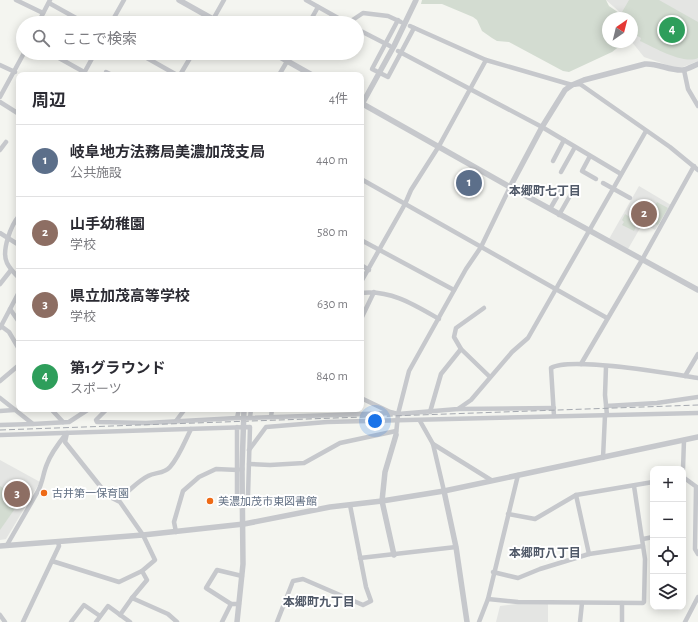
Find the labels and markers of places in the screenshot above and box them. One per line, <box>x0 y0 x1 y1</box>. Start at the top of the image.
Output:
pin: 4 <box>659 15 685 45</box>
pin: 1 <box>456 168 482 198</box>
pin: 2 <box>631 199 657 229</box>
pin: 3 <box>4 479 30 509</box>
place label: 古井第一保育園 <box>52 487 129 499</box>
marker: 古井第一保育園 <box>39 488 49 498</box>
place label: 美濃加茂市東図書館 <box>218 495 317 507</box>
marker: 美濃加茂市東図書館 <box>205 496 215 506</box>

